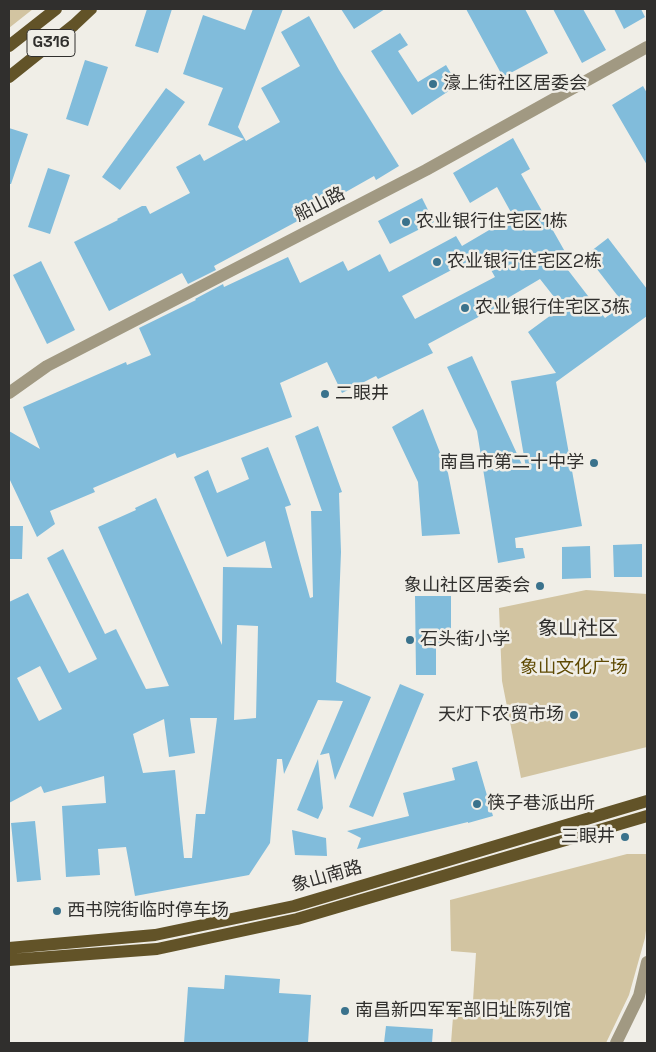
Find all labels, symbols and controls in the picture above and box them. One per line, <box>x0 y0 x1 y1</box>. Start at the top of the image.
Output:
road number: G316 <box>27 29 75 56</box>
place label: 濠上街社区居委会 <box>443 73 587 95</box>
marker: 濠上街社区居委会 <box>427 78 439 90</box>
street label: 船山路 <box>291 183 349 227</box>
place label: 农业银行住宅区1栋 <box>416 211 568 233</box>
marker: 农业银行住宅区1栋 <box>400 216 412 228</box>
place label: 农业银行住宅区2栋 <box>447 251 602 273</box>
marker: 农业银行住宅区2栋 <box>431 256 443 268</box>
place label: 农业银行住宅区3栋 <box>475 297 630 319</box>
marker: 农业银行住宅区3栋 <box>459 302 471 314</box>
place label: 二眼井 <box>335 383 389 405</box>
marker: 二眼井 <box>319 388 331 400</box>
place label: 南昌市第二十中学 <box>440 452 584 474</box>
marker: 南昌市第二十中学 <box>588 457 600 469</box>
place label: 象山社区居委会 <box>404 575 530 597</box>
marker: 象山社区居委会 <box>534 580 546 592</box>
district label: 象山社区 <box>538 618 618 642</box>
place label: 石头街小学 <box>420 629 510 651</box>
marker: 石头街小学 <box>404 634 416 646</box>
park label: 象山文化广场 <box>520 657 628 679</box>
place label: 天灯下农贸市场 <box>438 704 564 726</box>
marker: 天灯下农贸市场 <box>568 709 580 721</box>
place label: 筷子巷派出所 <box>487 793 595 815</box>
marker: 筷子巷派出所 <box>471 798 483 810</box>
place label: 三眼井 <box>561 826 615 848</box>
marker: 三眼井 <box>619 831 631 843</box>
street label: 象山南路 <box>289 857 365 897</box>
place label: 西书院街临时停车场 <box>67 900 229 922</box>
marker: 西书院街临时停车场 <box>51 905 63 917</box>
place label: 南昌新四军军部旧址陈列馆 <box>355 1000 571 1022</box>
marker: 南昌新四军军部旧址陈列馆 <box>339 1005 351 1017</box>

